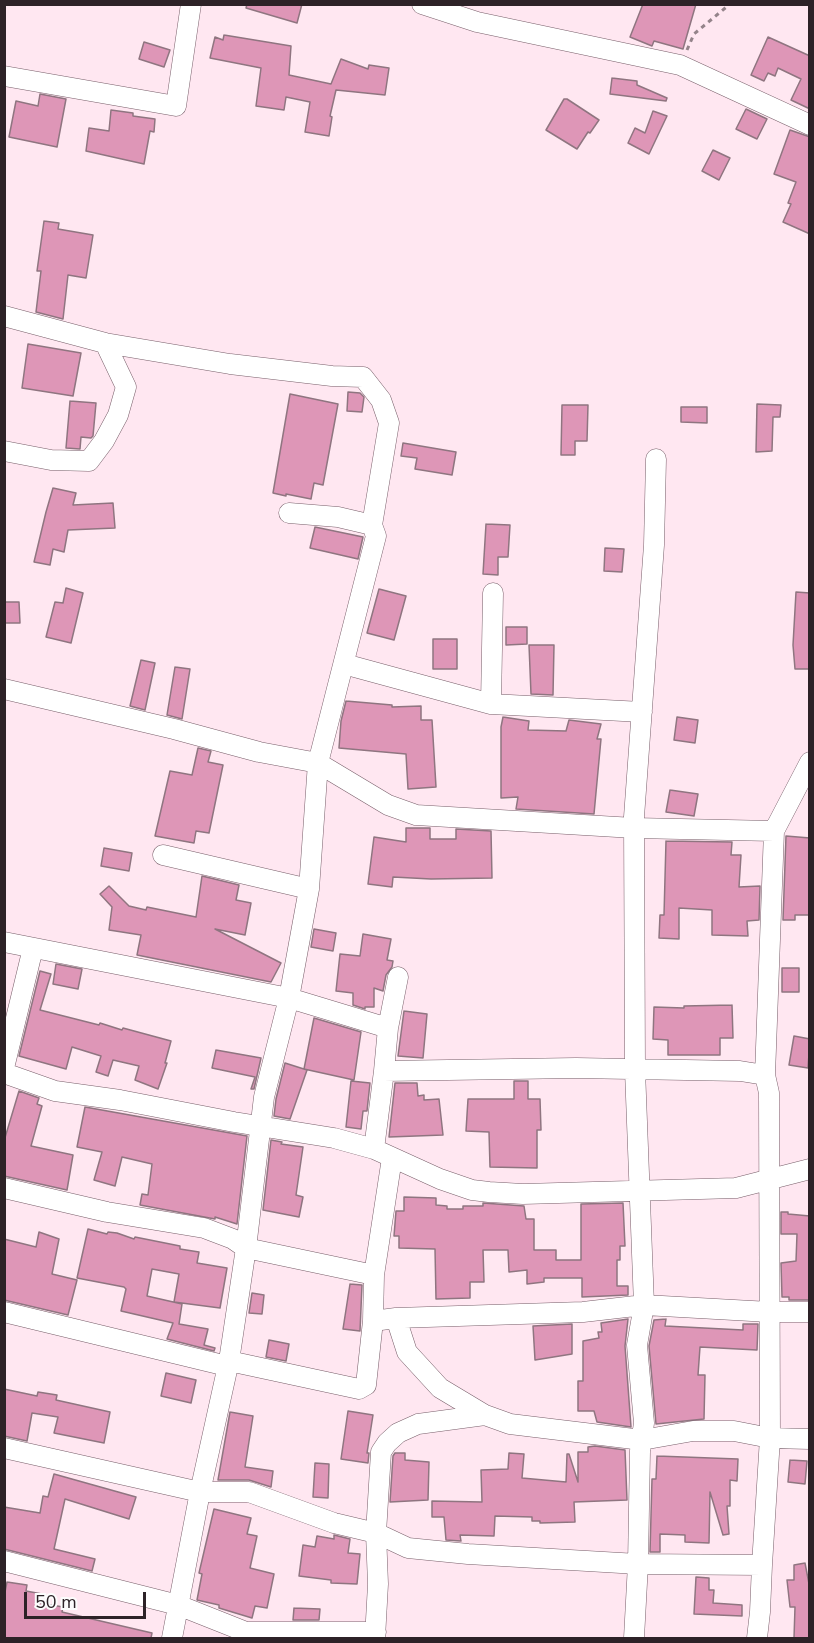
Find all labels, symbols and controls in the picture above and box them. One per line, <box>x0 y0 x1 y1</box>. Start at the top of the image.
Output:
scale bar <box>27 1580 148 1618</box>
text: 50 m <box>35 1590 77 1614</box>

